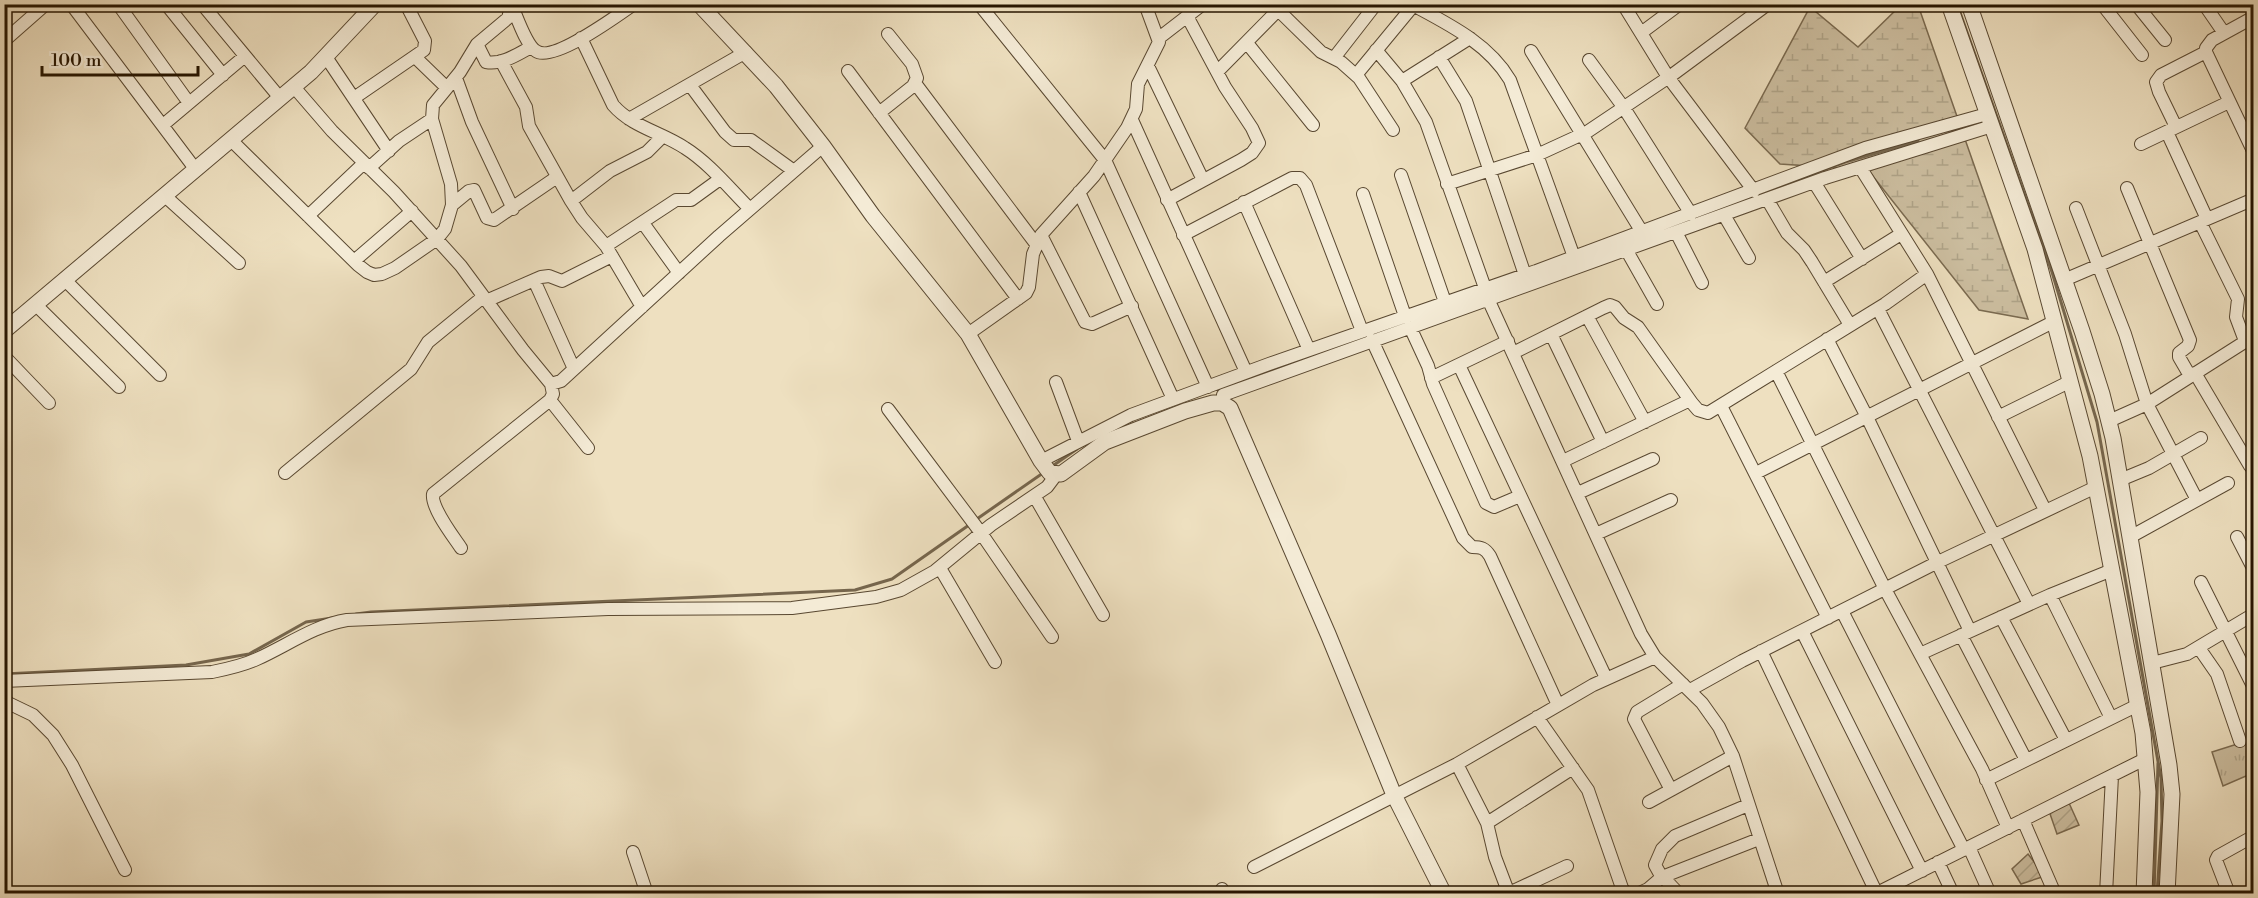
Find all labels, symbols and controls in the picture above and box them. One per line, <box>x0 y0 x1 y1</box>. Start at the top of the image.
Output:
scale bar <box>42 39 198 77</box>
text: 100 m <box>51 49 102 72</box>

